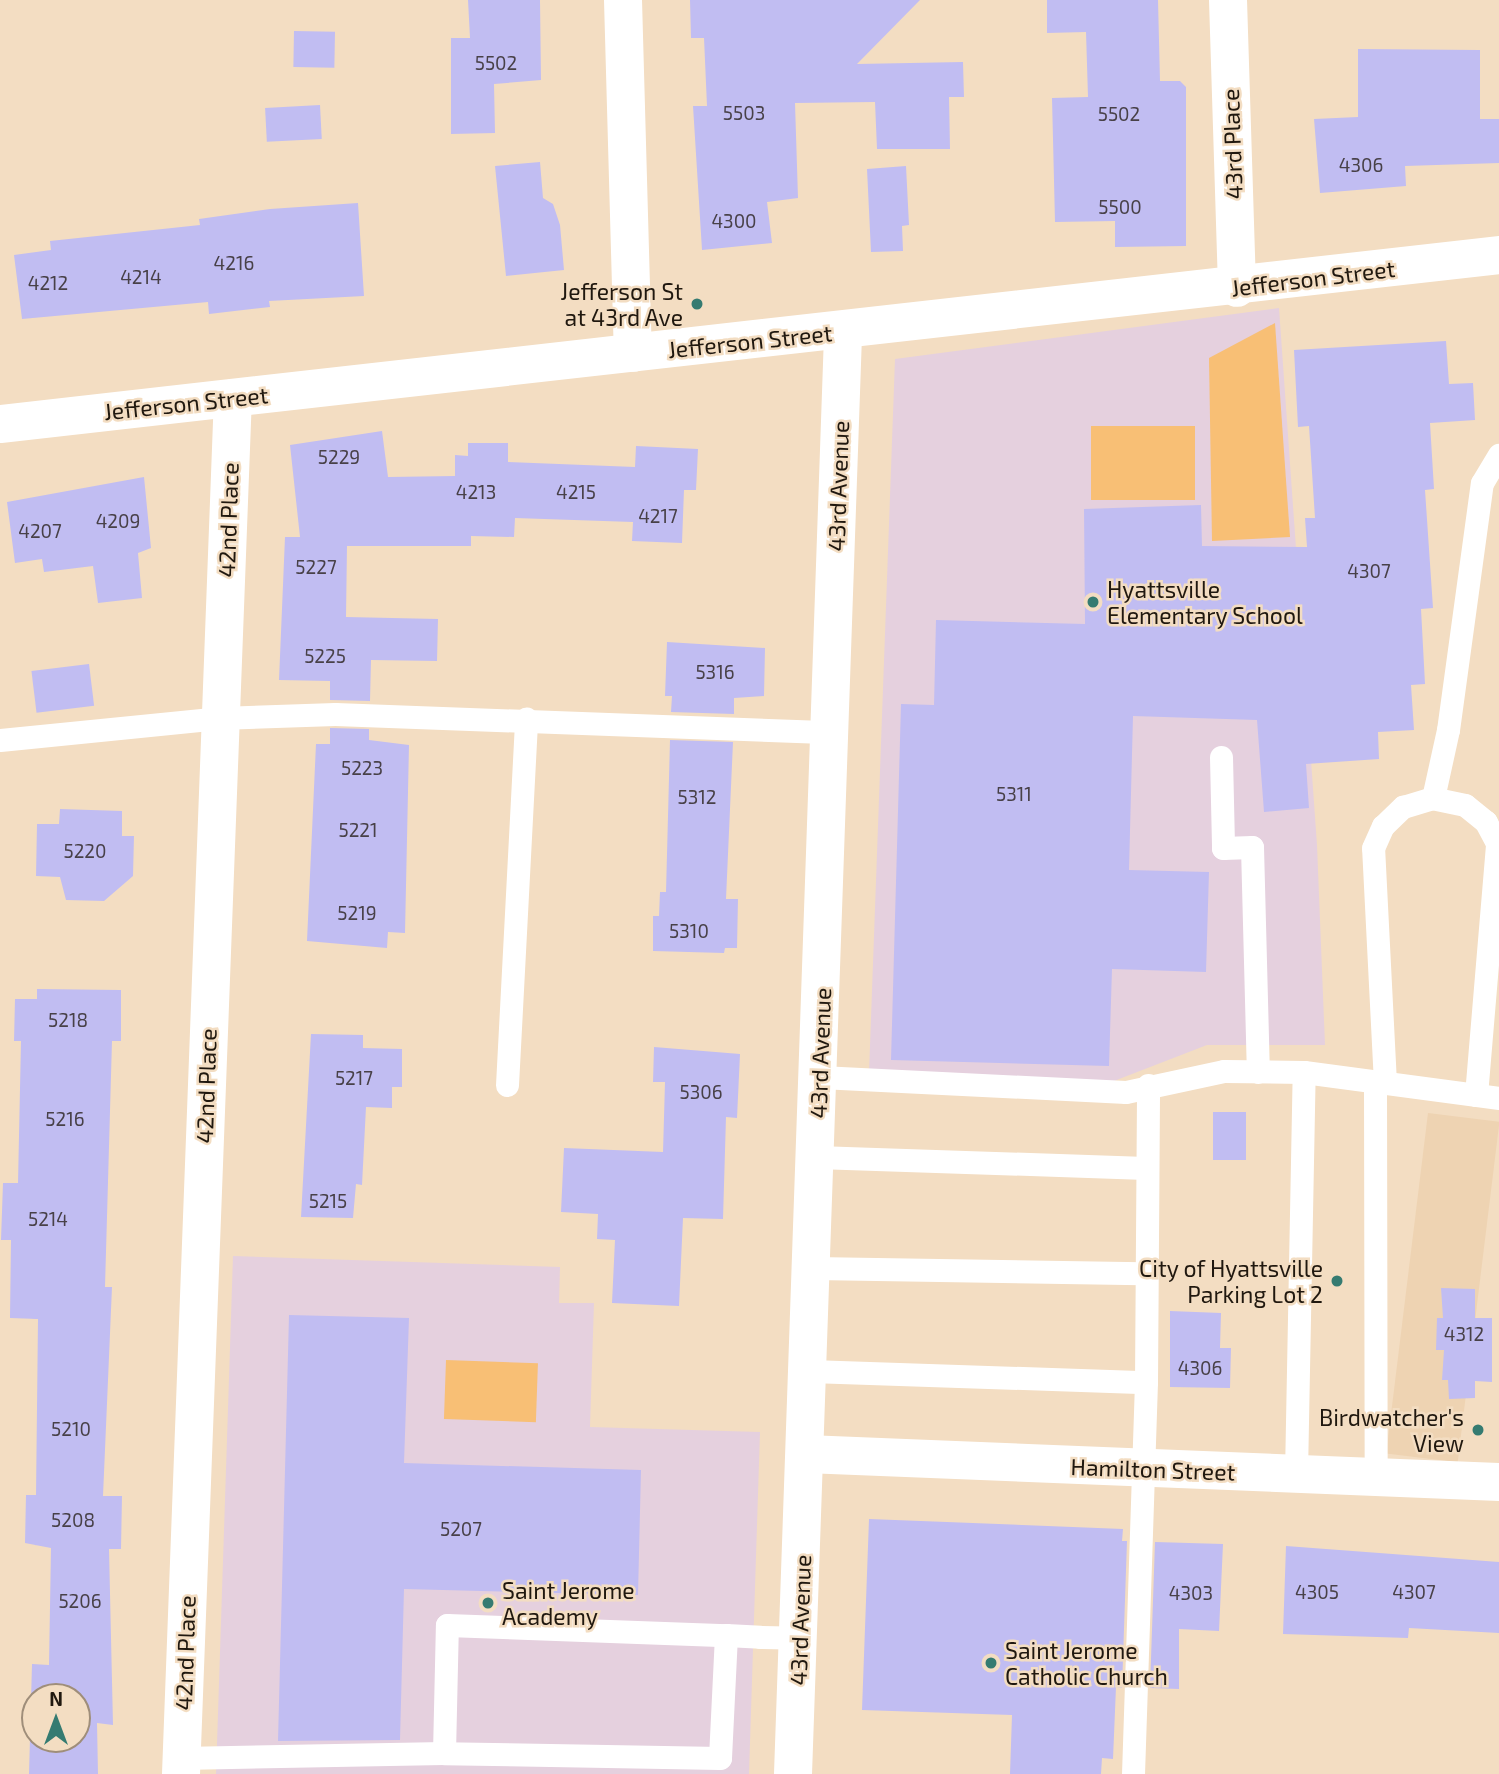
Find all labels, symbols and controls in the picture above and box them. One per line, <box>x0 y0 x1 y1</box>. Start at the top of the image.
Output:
house number: 5502 <box>475 52 517 74</box>
street label: 43rd Place <box>1216 88 1248 200</box>
house number: 5503 <box>723 102 765 124</box>
house number: 5502 <box>1098 103 1140 125</box>
house number: 4306 <box>1339 154 1383 176</box>
house number: 5500 <box>1098 196 1142 218</box>
house number: 4300 <box>711 210 757 232</box>
house number: 4216 <box>214 252 254 274</box>
street label: Jefferson Street <box>1229 254 1397 302</box>
house number: 4214 <box>120 266 162 288</box>
house number: 4212 <box>28 272 68 294</box>
place label: Jefferson St at 43rd Ave <box>560 277 683 331</box>
marker: Jefferson St at 43rd Ave <box>689 296 705 312</box>
street label: Jefferson Street <box>666 319 834 363</box>
street label: Jefferson Street <box>102 381 270 425</box>
street label: 43rd Avenue <box>822 420 854 552</box>
house number: 5229 <box>318 446 360 468</box>
street label: 42nd Place <box>212 462 244 578</box>
house number: 4213 <box>456 481 496 503</box>
house number: 4215 <box>556 481 596 503</box>
house number: 4217 <box>638 505 678 527</box>
house number: 4209 <box>96 510 140 532</box>
house number: 4207 <box>18 520 62 542</box>
house number: 5227 <box>295 556 337 578</box>
house number: 4307 <box>1347 560 1391 582</box>
place label: Hyattsville Elementary School <box>1107 575 1303 629</box>
marker: Hyattsville Elementary School <box>1085 594 1101 610</box>
house number: 5225 <box>304 645 346 667</box>
house number: 5316 <box>695 661 735 683</box>
house number: 5223 <box>341 757 383 779</box>
house number: 5311 <box>996 783 1032 805</box>
house number: 5312 <box>678 786 716 808</box>
house number: 5221 <box>338 819 378 841</box>
house number: 5220 <box>64 840 106 862</box>
house number: 5219 <box>337 902 377 924</box>
house number: 5310 <box>669 920 709 942</box>
street label: 43rd Avenue <box>804 987 836 1119</box>
house number: 5218 <box>48 1009 88 1031</box>
street label: 42nd Place <box>190 1028 222 1144</box>
house number: 5217 <box>335 1067 373 1089</box>
house number: 5306 <box>679 1081 723 1103</box>
house number: 5216 <box>45 1108 85 1130</box>
house number: 5215 <box>309 1190 347 1212</box>
house number: 5214 <box>28 1208 68 1230</box>
place label: City of Hyattsville Parking Lot 2 <box>1138 1254 1323 1308</box>
marker: City of Hyattsville Parking Lot 2 <box>1329 1273 1345 1289</box>
house number: 4312 <box>1444 1323 1484 1345</box>
house number: 4306 <box>1178 1357 1222 1379</box>
place label: Birdwatcher's View <box>1319 1403 1464 1457</box>
house number: 5210 <box>51 1418 91 1440</box>
marker: Birdwatcher's View <box>1470 1422 1486 1438</box>
street label: Hamilton Street <box>1070 1452 1236 1486</box>
house number: 5208 <box>51 1509 95 1531</box>
house number: 5207 <box>440 1518 482 1540</box>
street label: 43rd Avenue <box>784 1554 816 1686</box>
place label: Saint Jerome Academy <box>502 1576 635 1630</box>
house number: 4305 <box>1295 1581 1339 1603</box>
house number: 4307 <box>1392 1581 1436 1603</box>
house number: 4303 <box>1169 1582 1213 1604</box>
house number: 5206 <box>58 1590 102 1612</box>
street label: 42nd Place <box>169 1595 201 1711</box>
marker: Saint Jerome Academy <box>480 1595 496 1611</box>
place label: Saint Jerome Catholic Church <box>1005 1636 1168 1690</box>
marker: Saint Jerome Catholic Church <box>983 1655 999 1671</box>
north arrow <box>21 1683 91 1753</box>
text: N <box>49 1687 63 1710</box>

